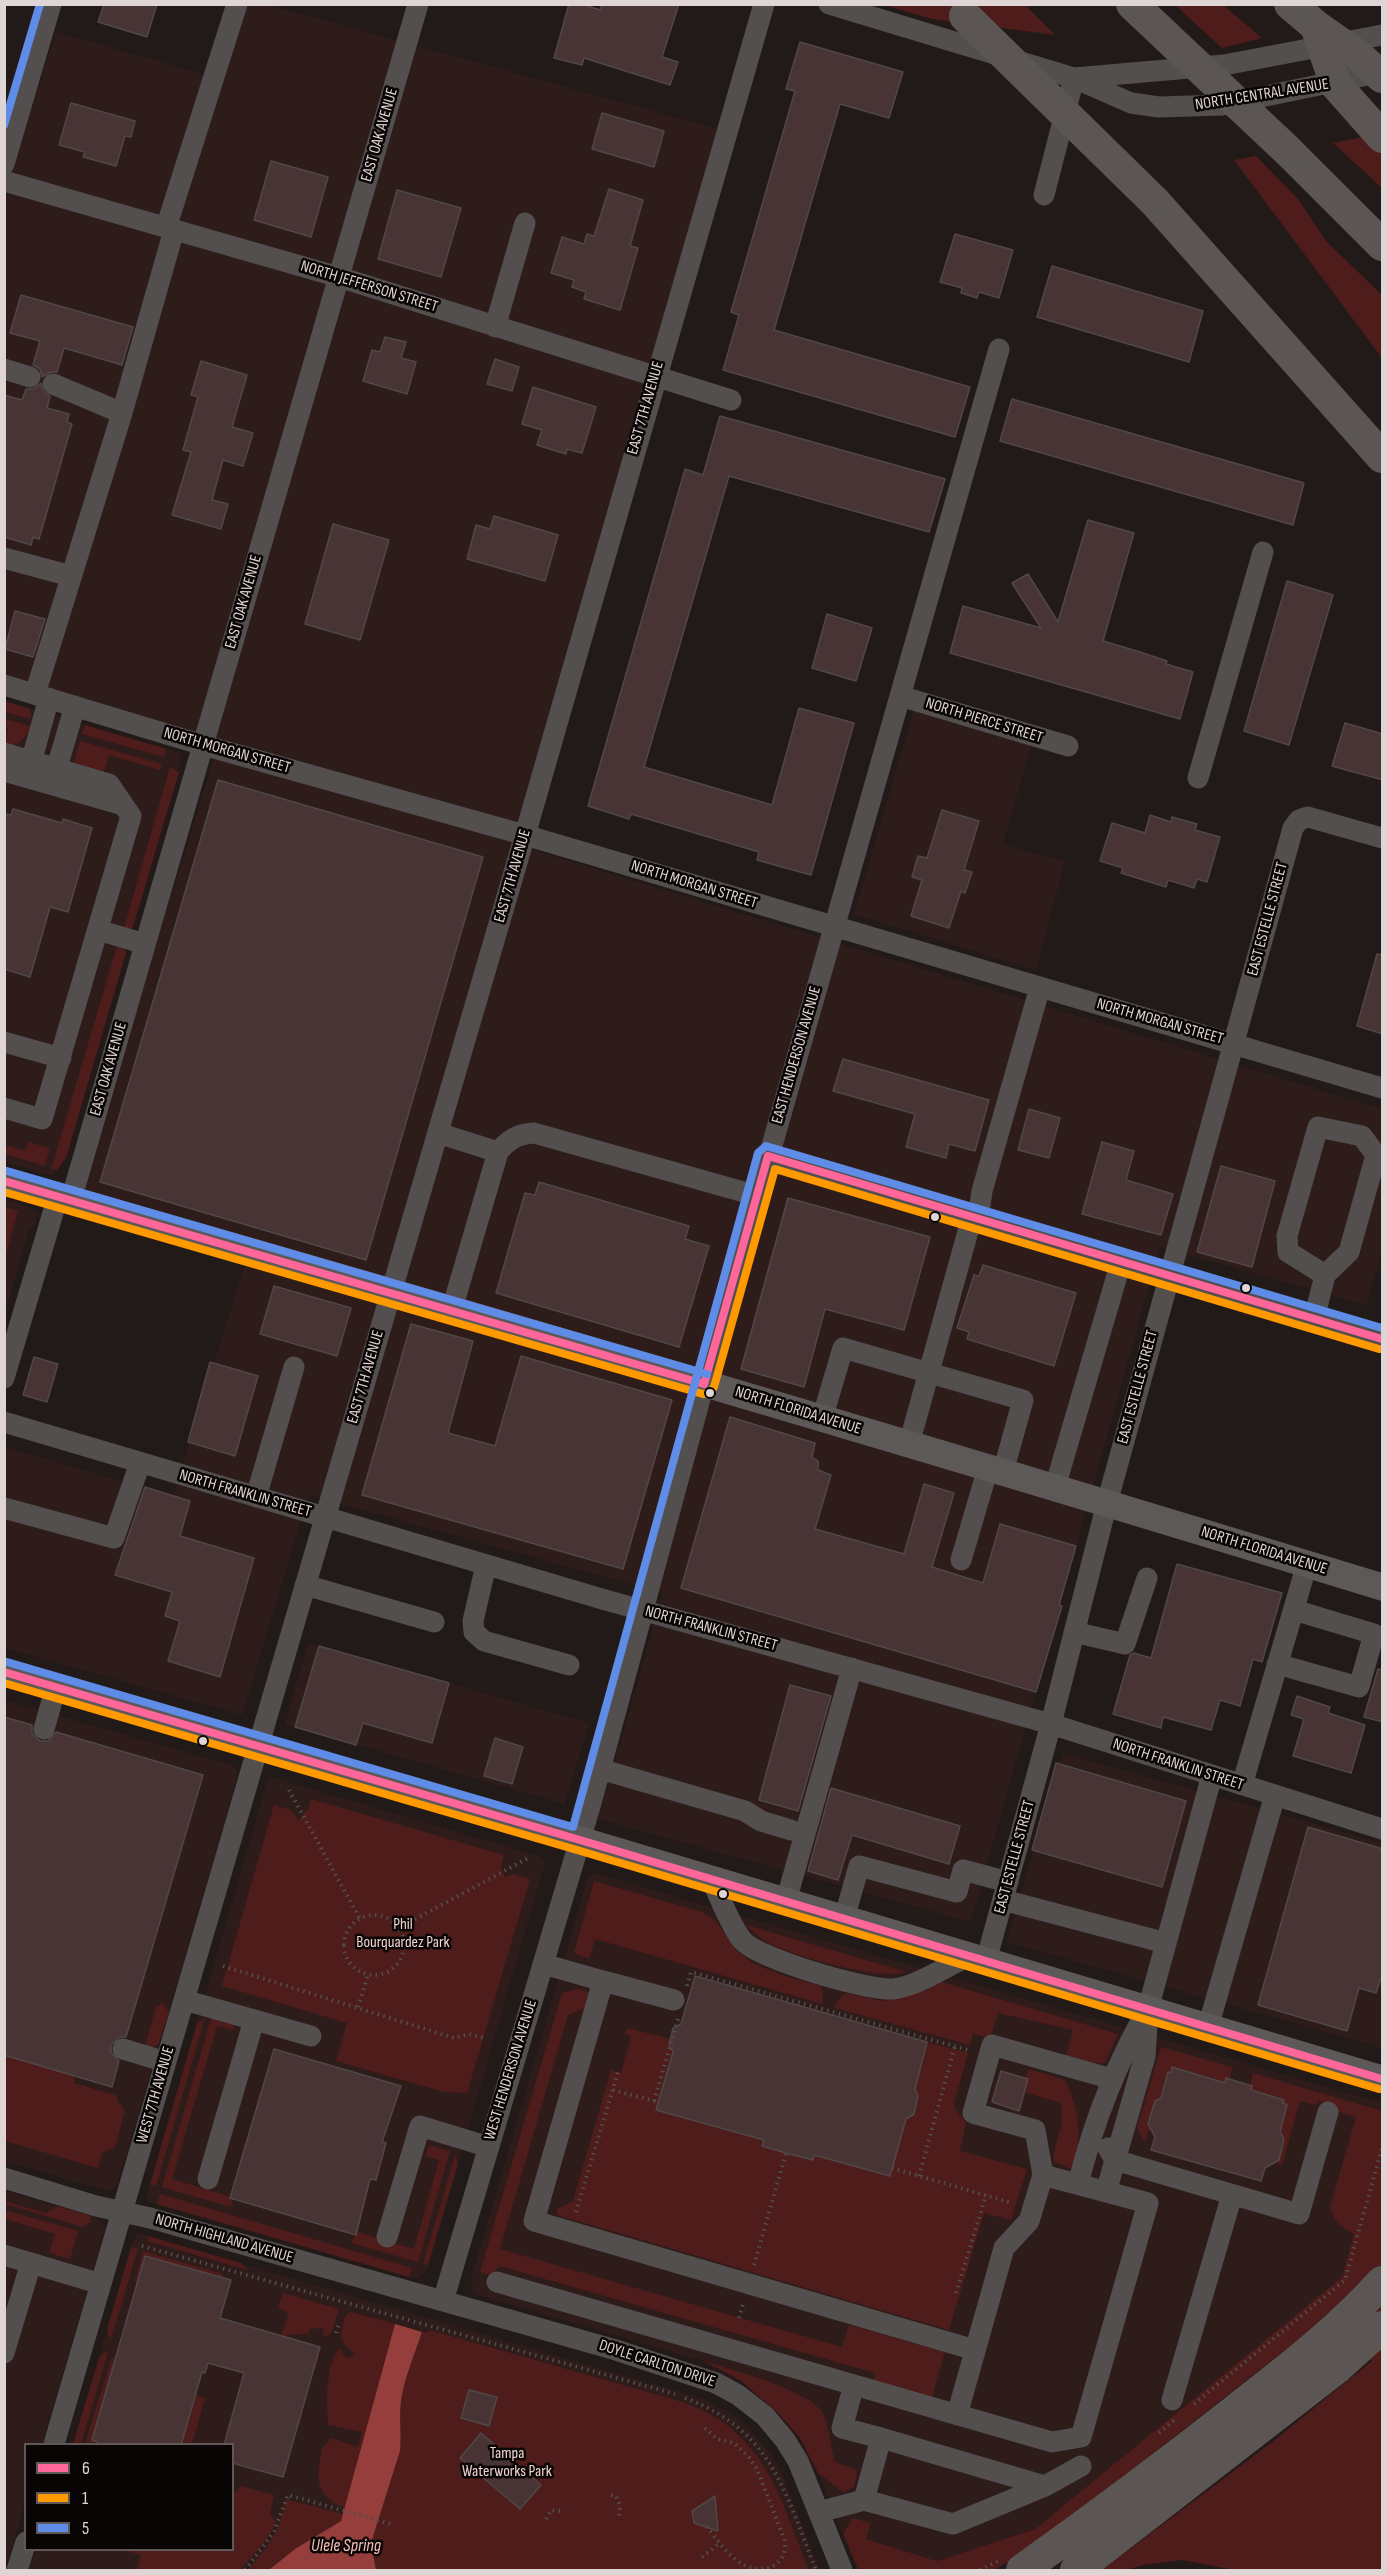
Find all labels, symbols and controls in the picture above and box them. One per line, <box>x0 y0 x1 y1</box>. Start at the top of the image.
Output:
street label: NORTH CENTRAL AVENUE <box>1194 75 1330 115</box>
street label: EAST OAK AVENUE <box>357 86 403 184</box>
street label: NORTH JEFFERSON STREET <box>298 257 440 317</box>
street label: EAST 7TH AVENUE <box>624 359 668 457</box>
street label: EAST OAK AVENUE <box>221 553 267 651</box>
street label: NORTH PIERCE STREET <box>923 694 1045 748</box>
street label: NORTH MORGAN STREET <box>161 724 293 778</box>
street label: EAST 7TH AVENUE <box>491 827 535 925</box>
street label: NORTH MORGAN STREET <box>629 857 759 913</box>
street label: EAST ESTELLE STREET <box>1244 860 1292 978</box>
street label: EAST HENDERSON AVENUE <box>768 984 826 1126</box>
street label: NORTH MORGAN STREET <box>1094 995 1226 1049</box>
street label: EAST OAK AVENUE <box>86 1020 132 1118</box>
unlabelled marker <box>929 1211 941 1223</box>
unlabelled marker <box>1240 1282 1252 1294</box>
street label: EAST 7TH AVENUE <box>344 1328 388 1426</box>
street label: EAST ESTELLE STREET <box>1114 1328 1162 1446</box>
street label: NORTH FLORIDA AVENUE <box>733 1383 863 1439</box>
unlabelled marker <box>704 1387 716 1399</box>
street label: NORTH FRANKLIN STREET <box>177 1466 313 1522</box>
street label: NORTH FLORIDA AVENUE <box>1199 1523 1329 1579</box>
street label: NORTH FRANKLIN STREET <box>643 1602 779 1656</box>
unlabelled marker <box>197 1735 209 1747</box>
street label: NORTH FRANKLIN STREET <box>1110 1735 1246 1795</box>
street label: EAST ESTELLE STREET <box>991 1798 1039 1916</box>
unlabelled marker <box>717 1888 729 1900</box>
park label: Phil Bourquardez Park <box>356 1915 450 1953</box>
street label: WEST HENDERSON AVENUE <box>481 1997 541 2143</box>
street label: WEST 7TH AVENUE <box>133 2044 179 2146</box>
street label: NORTH HIGHLAND AVENUE <box>153 2210 295 2268</box>
street label: DOYLE CARLTON DRIVE <box>596 2336 718 2392</box>
legend <box>24 2443 234 2551</box>
park label: Tampa Waterworks Park <box>462 2444 552 2482</box>
text: 6 <box>82 2458 90 2479</box>
text: 1 <box>82 2488 88 2509</box>
text: 5 <box>82 2518 89 2539</box>
water label: Ulele Spring <box>311 2535 381 2557</box>

